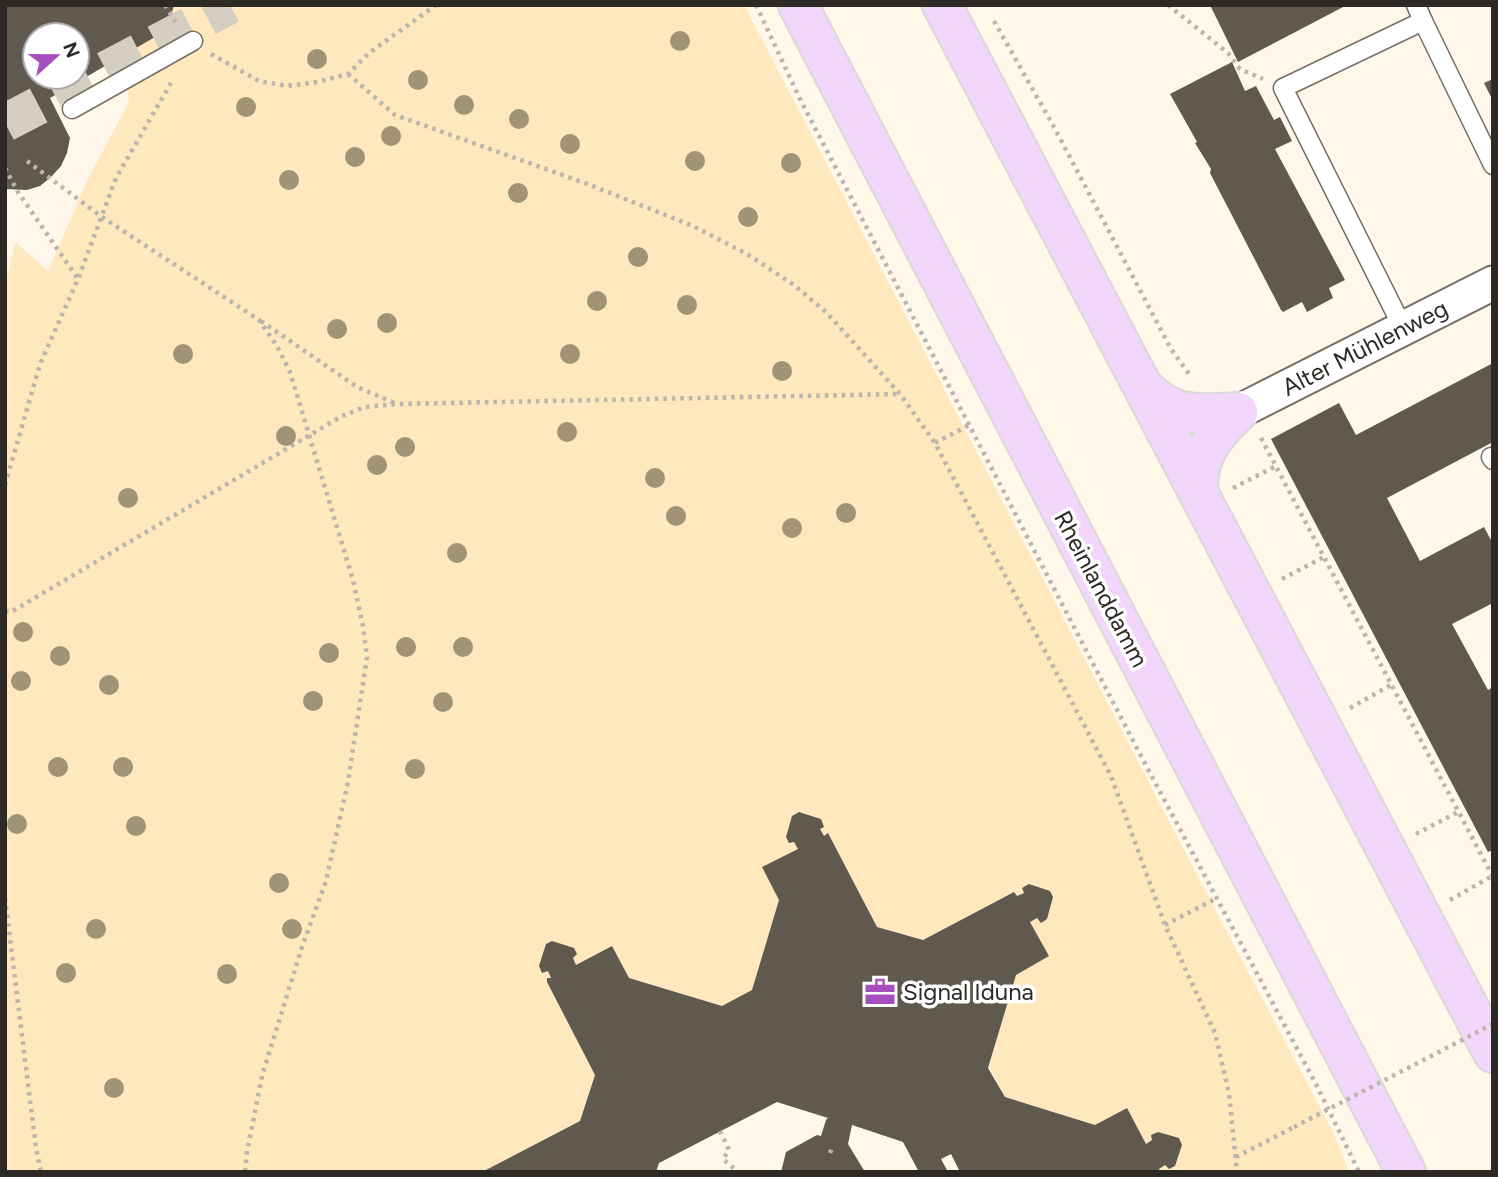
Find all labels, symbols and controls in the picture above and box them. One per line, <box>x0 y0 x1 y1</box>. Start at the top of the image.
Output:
north arrow <box>21 21 91 91</box>
text: N <box>58 39 85 61</box>
street label: Alter Mühlenweg <box>1277 293 1452 402</box>
street label: Rheinlanddamm <box>1048 506 1155 672</box>
office icon: Signal Iduna <box>863 975 897 1009</box>
place label: Signal Iduna <box>903 977 1034 1006</box>

